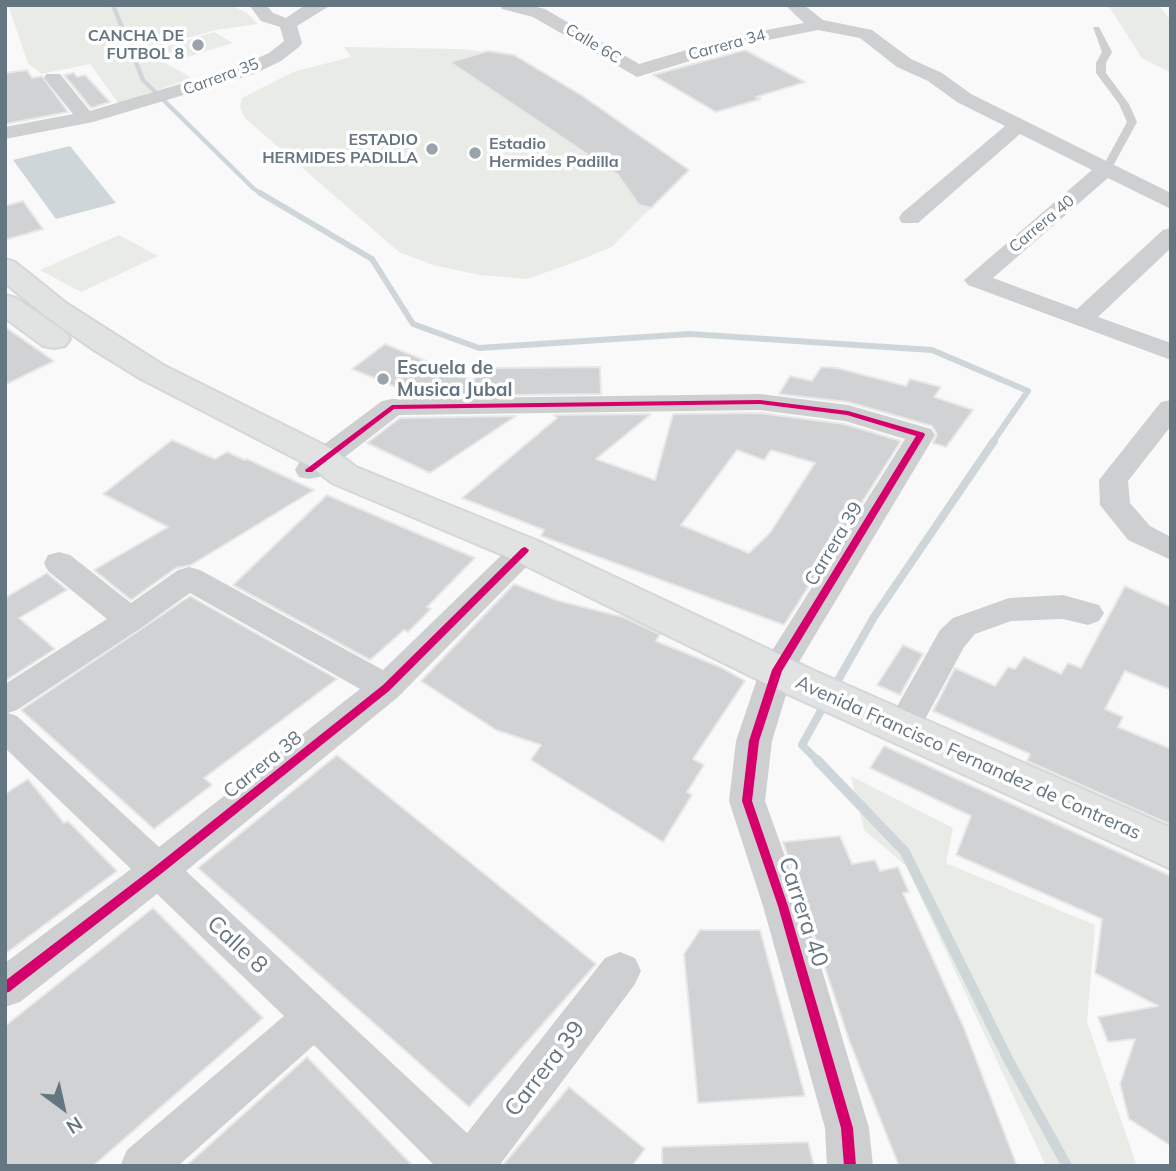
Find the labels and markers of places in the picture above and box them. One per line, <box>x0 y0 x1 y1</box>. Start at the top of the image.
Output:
place label: CANCHA DE FUTBOL 8 <box>88 26 184 64</box>
marker: CANCHA DE FUTBOL 8 <box>190 37 206 53</box>
place label: ESTADIO HERMIDES PADILLA <box>262 130 418 168</box>
place label: Estadio Hermides Padilla <box>489 134 619 172</box>
marker: ESTADIO HERMIDES PADILLA <box>424 141 440 157</box>
marker: Estadio Hermides Padilla <box>467 145 483 161</box>
place label: Escuela de Musica Jubal <box>397 357 513 401</box>
marker: Escuela de Musica Jubal <box>375 371 391 387</box>

